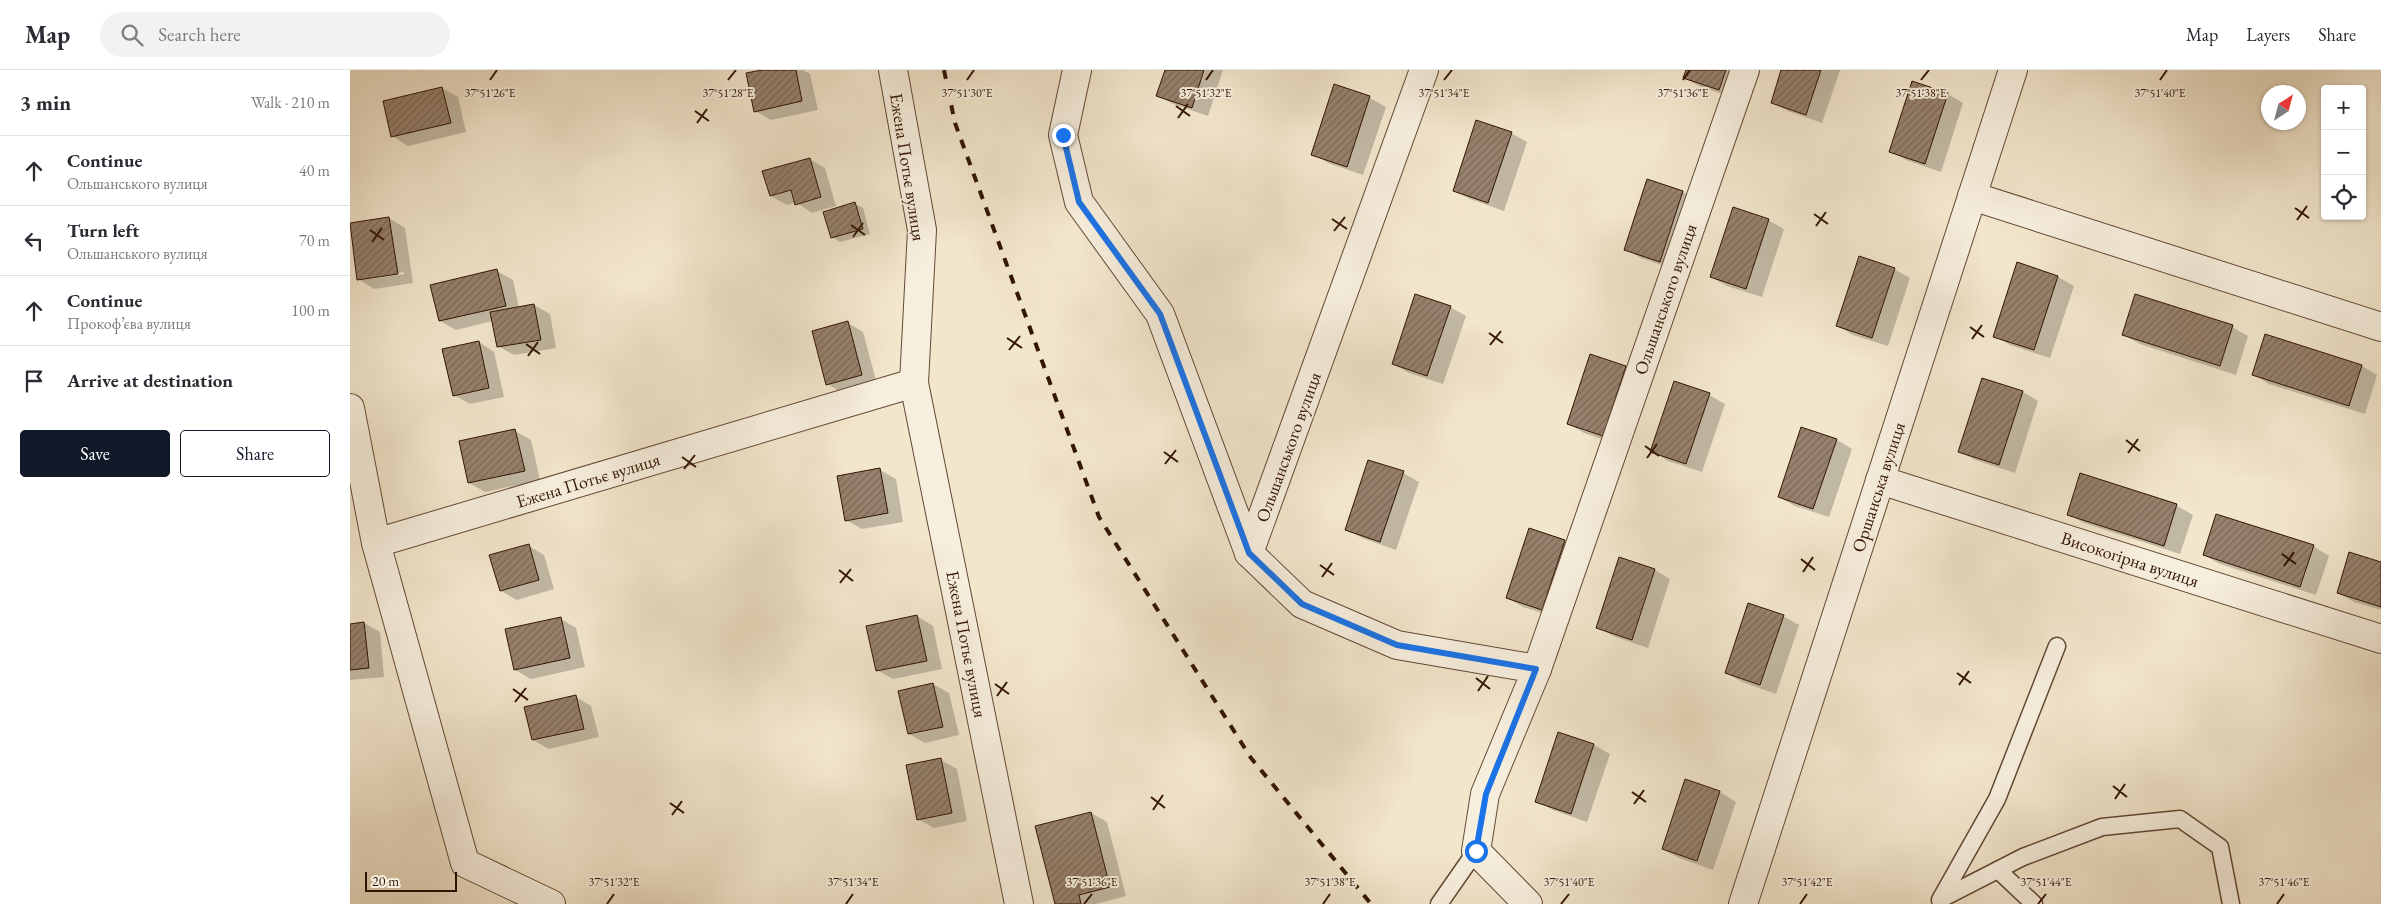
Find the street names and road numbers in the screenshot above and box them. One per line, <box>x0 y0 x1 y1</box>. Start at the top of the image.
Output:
street label: Ежена Потьє вулиця <box>885 91 931 243</box>
street label: Ольшанського вулиця <box>1628 220 1702 378</box>
street label: Ольшанського вулиця <box>1250 369 1326 525</box>
street label: Оршанська вулиця <box>1846 419 1910 555</box>
street label: Ежена Потьє вулиця <box>513 447 663 513</box>
street label: Високогірна вулиця <box>2058 526 2202 592</box>
street label: Ежена Потьє вулиця <box>941 569 993 719</box>

